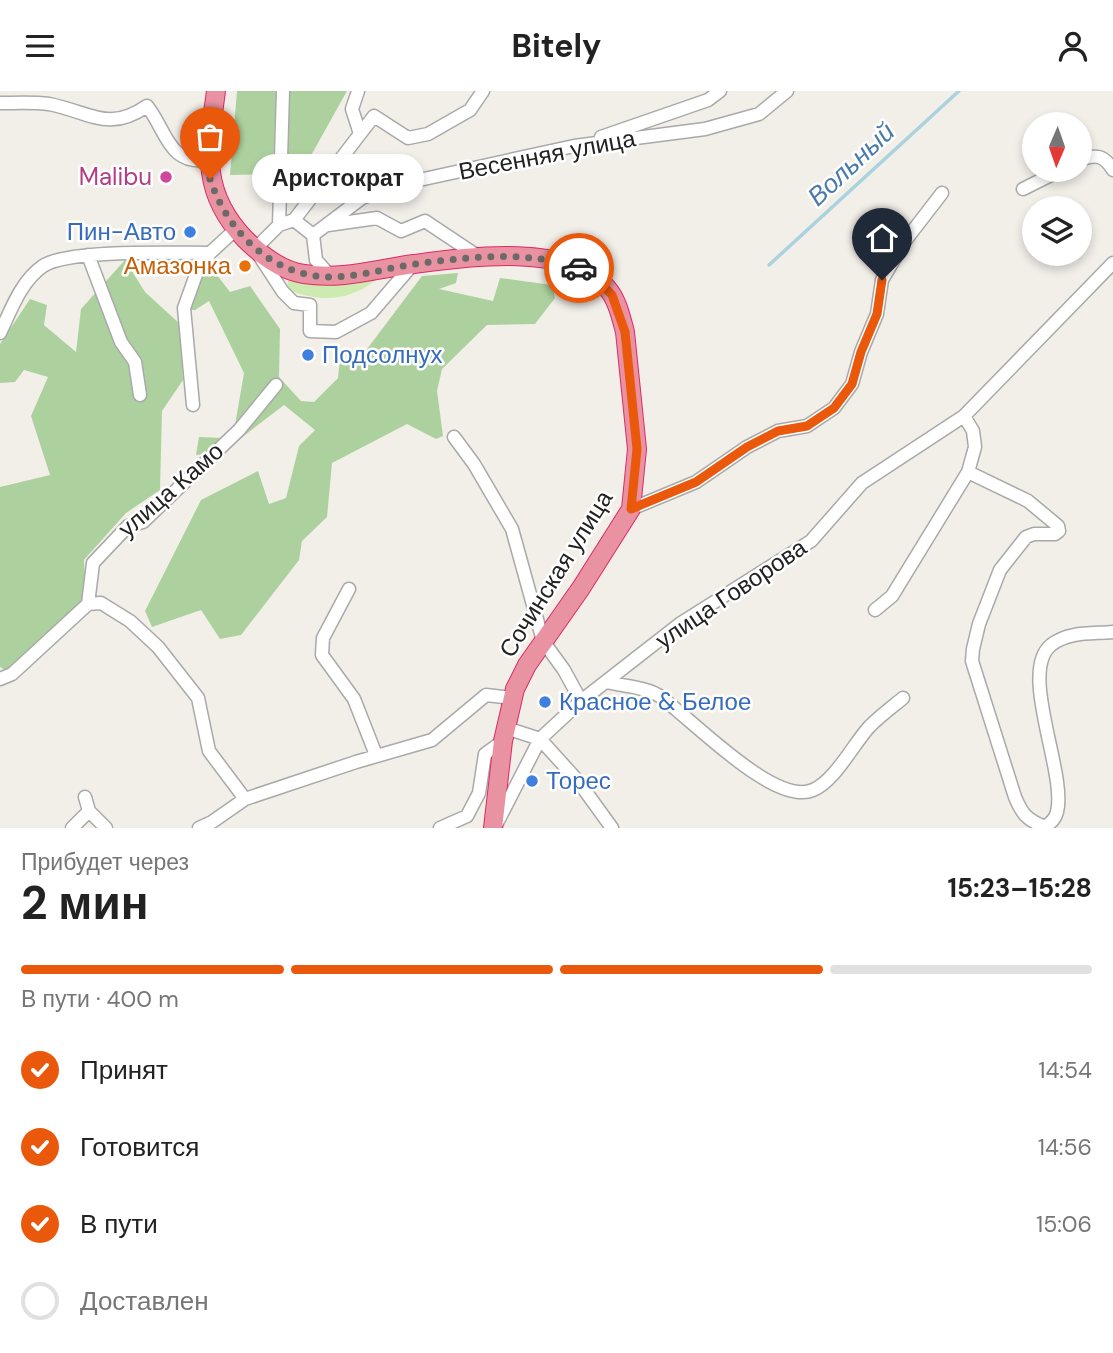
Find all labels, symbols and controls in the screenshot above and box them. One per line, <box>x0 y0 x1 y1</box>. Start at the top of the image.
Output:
text: Bitely <box>512 25 601 67</box>
icon: menu <box>21 27 59 65</box>
icon: person <box>1054 27 1092 65</box>
pin <box>180 107 240 179</box>
north arrow <box>1022 112 1092 182</box>
map controls <box>1022 112 1092 266</box>
water label: Вольный <box>800 115 902 213</box>
icon: bag <box>191 118 229 156</box>
street label: Весенняя улица <box>456 122 639 187</box>
callout: Аристократ <box>252 155 424 203</box>
place label: Malibu <box>79 161 152 192</box>
text: Аристократ <box>272 163 404 193</box>
marker: Malibu <box>158 169 174 185</box>
button: layers <box>1022 196 1092 266</box>
pin <box>852 208 912 280</box>
place label: Пин-Авто <box>67 216 176 247</box>
icon: home <box>863 219 901 257</box>
marker: Пин-Авто <box>182 224 198 240</box>
courier <box>544 233 614 303</box>
icon: car <box>560 249 598 287</box>
place label: Амазонка <box>124 250 232 281</box>
marker: Амазонка <box>237 258 253 274</box>
place label: Подсолнух <box>322 339 442 370</box>
marker: Подсолнух <box>300 347 316 363</box>
street label: улица Камо <box>112 435 230 544</box>
street label: Сочинская улица <box>492 484 620 663</box>
street label: улица Говорова <box>649 531 813 655</box>
place label: Красное & Белое <box>559 686 751 717</box>
marker: Красное & Белое <box>537 694 553 710</box>
place label: Торес <box>546 765 611 796</box>
marker: Торес <box>524 773 540 789</box>
text: Прибудет через <box>21 847 189 877</box>
text: 15:23–15:28 <box>947 871 1092 905</box>
text: 2 мин <box>21 873 148 933</box>
text: В пути · 400 m <box>21 984 179 1014</box>
icon: check <box>21 1051 59 1089</box>
text: Принят <box>80 1053 168 1087</box>
text: 14:54 <box>1038 1055 1092 1085</box>
icon: check <box>21 1128 59 1166</box>
text: Готовится <box>80 1130 199 1164</box>
text: 14:56 <box>1038 1132 1092 1162</box>
icon: check <box>21 1205 59 1243</box>
text: В пути <box>80 1207 158 1241</box>
text: 15:06 <box>1036 1209 1092 1239</box>
text: Доставлен <box>80 1284 209 1318</box>

